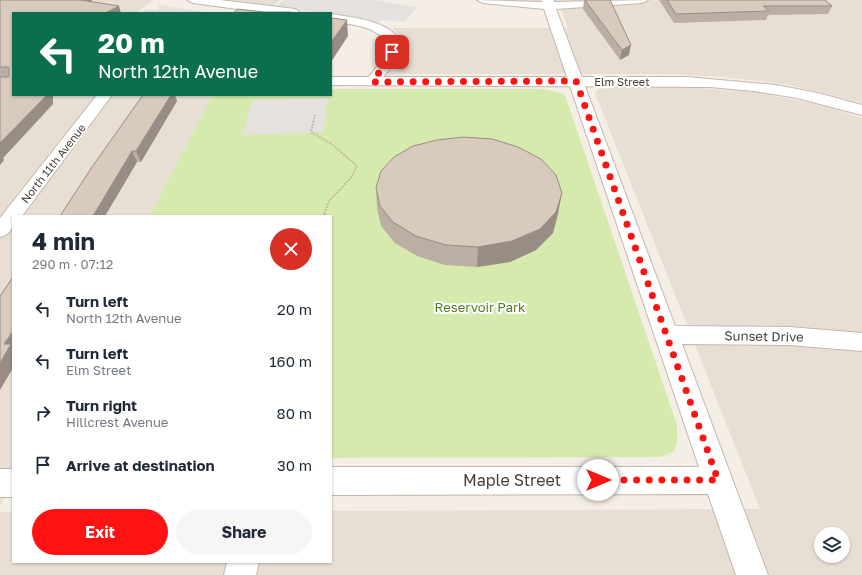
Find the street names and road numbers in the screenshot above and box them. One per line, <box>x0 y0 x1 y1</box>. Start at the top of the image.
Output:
street label: Elm Street <box>594 75 650 88</box>
street label: North 11th Avenue <box>18 121 88 205</box>
street label: Sunset Drive <box>724 327 804 345</box>
street label: Maple Street <box>463 470 561 490</box>

